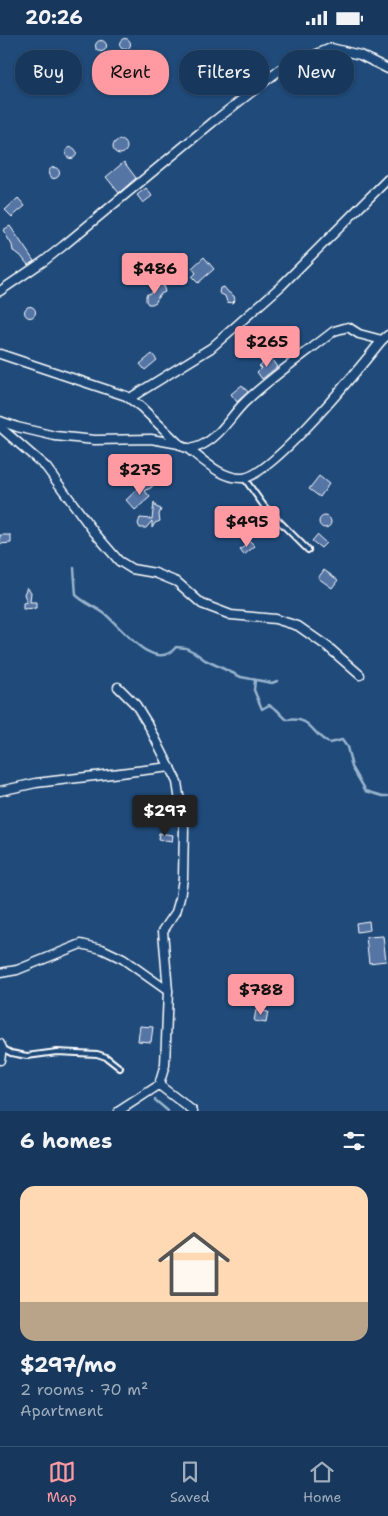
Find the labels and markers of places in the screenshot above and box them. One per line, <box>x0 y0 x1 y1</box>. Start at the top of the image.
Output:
pin: $486 <box>125 253 185 295</box>
pin: $265 <box>237 325 297 368</box>
pin: $275 <box>110 453 170 496</box>
pin: $495 <box>217 505 277 548</box>
pin: $297 <box>135 795 195 837</box>
pin: $788 <box>231 973 291 1016</box>

